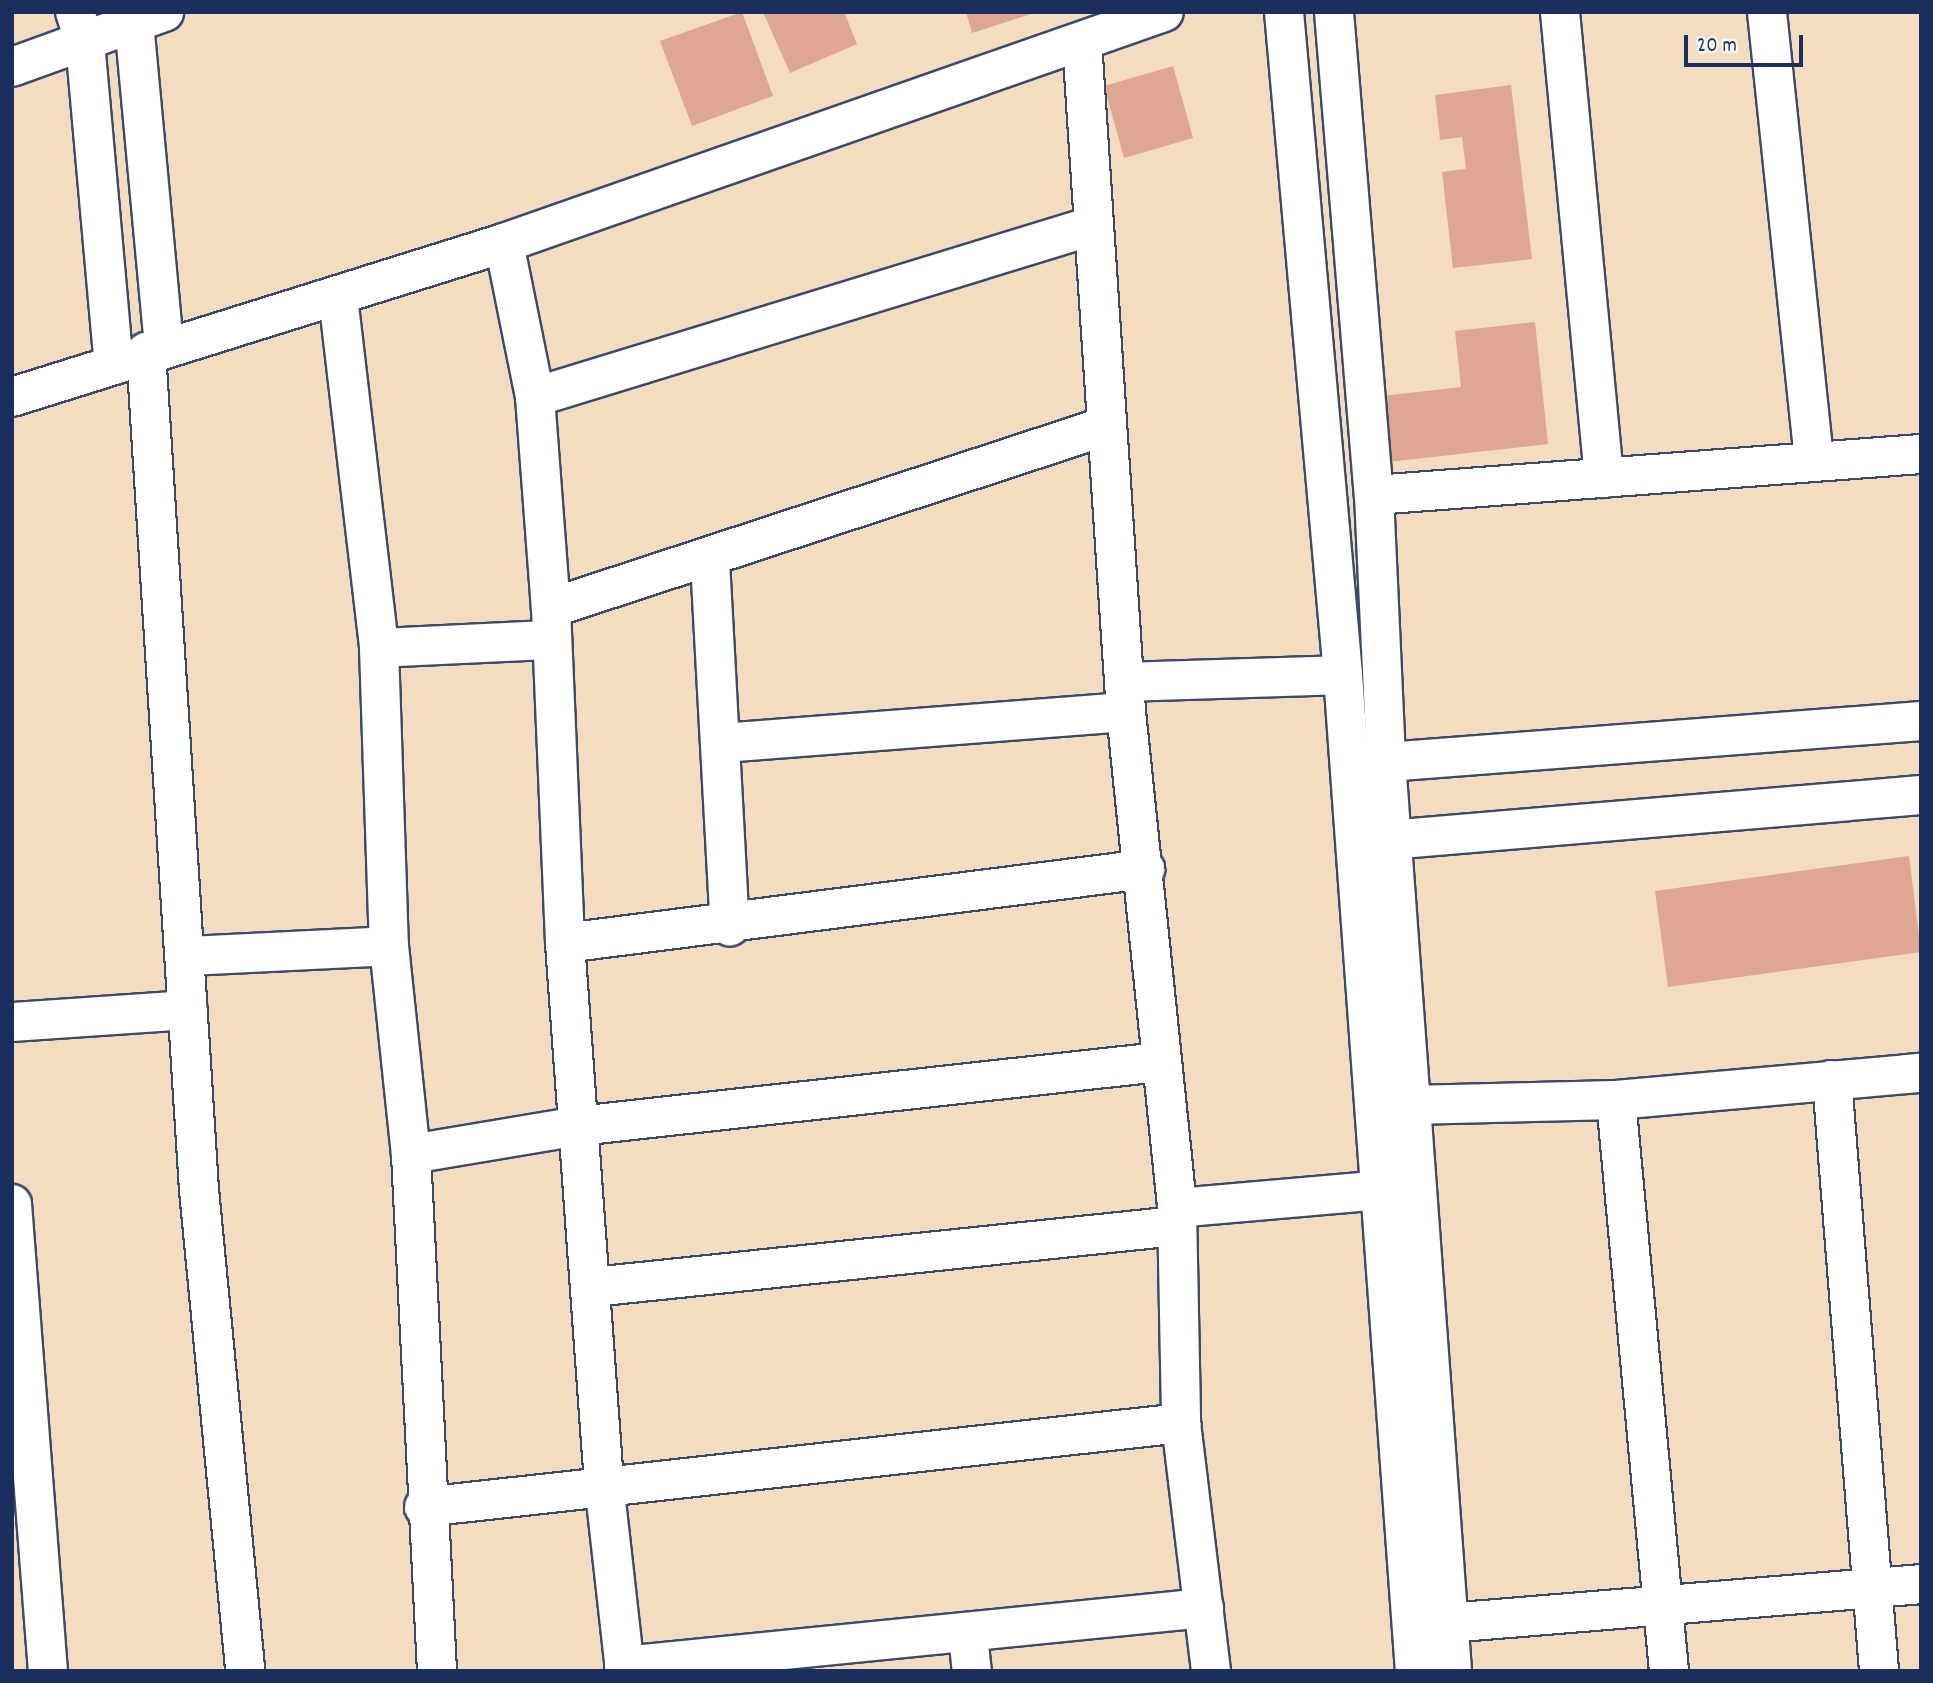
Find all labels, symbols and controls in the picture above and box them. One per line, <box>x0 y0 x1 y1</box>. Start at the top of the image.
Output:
scale bar <box>1688 21 1807 65</box>
text: 20 m <box>1697 32 1737 62</box>

